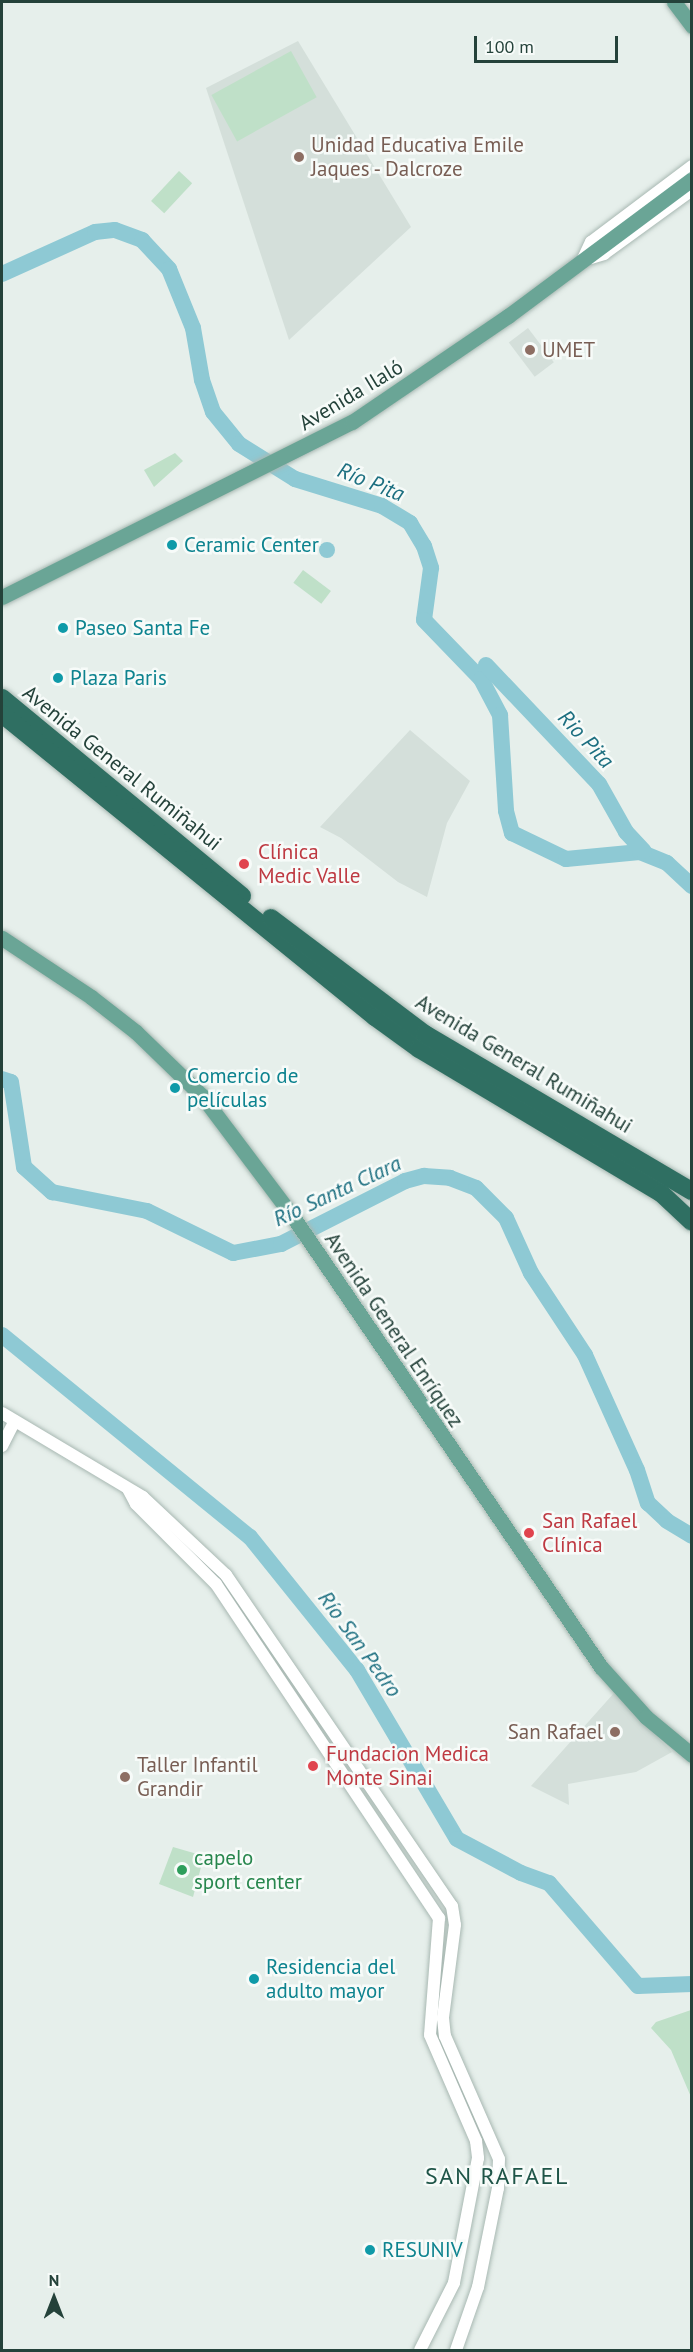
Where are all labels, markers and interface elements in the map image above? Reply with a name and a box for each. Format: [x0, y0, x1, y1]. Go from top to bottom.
scale bar [477, 24, 621, 62]
text: 100 m [485, 35, 534, 58]
place label: Unidad Educativa Emile Jaques - Dalcroze [311, 132, 524, 182]
marker: Unidad Educativa Emile Jaques - Dalcroze [292, 150, 306, 164]
place label: UMET [542, 337, 595, 363]
marker: UMET [523, 343, 537, 357]
street label: Avenida Ilaló [295, 354, 407, 436]
water label: Río Pita [334, 457, 408, 507]
place label: Ceramic Center [184, 532, 319, 558]
marker: Ceramic Center [165, 538, 179, 552]
place label: Paseo Santa Fe [75, 615, 210, 641]
marker: Paseo Santa Fe [56, 621, 70, 635]
place label: Plaza Paris [70, 665, 167, 691]
marker: Plaza Paris [51, 671, 65, 685]
street label: Avenida General Rumiñahui [18, 680, 226, 856]
water label: Rio Pita [553, 705, 619, 773]
place label: Clínica Medic Valle [258, 839, 362, 889]
marker: Clínica Medic Valle [235, 855, 253, 873]
street label: Avenida General Rumiñahui [411, 989, 637, 1139]
place label: Comercio de películas [187, 1063, 298, 1113]
marker: Comercio de películas [168, 1081, 182, 1095]
water label: Río Santa Clara [269, 1150, 405, 1232]
street label: Avenida General Enríquez [319, 1228, 469, 1432]
place label: San Rafael Clínica [542, 1508, 637, 1558]
marker: San Rafael Clínica [520, 1524, 538, 1542]
water label: Río San Pedro [313, 1586, 407, 1702]
place label: San Rafael [508, 1719, 603, 1745]
marker: San Rafael [608, 1725, 622, 1739]
place label: Fundacion Medica Monte Sinai [326, 1741, 489, 1791]
place label: Taller Infantil Grandir [137, 1752, 258, 1802]
marker: Fundacion Medica Monte Sinai [304, 1757, 322, 1775]
marker: Taller Infantil Grandir [118, 1770, 132, 1784]
place label: capelo sport center [194, 1845, 302, 1895]
marker: capelo sport center [175, 1863, 189, 1877]
place label: Residencia del adulto mayor [266, 1954, 395, 2004]
marker: Residencia del adulto mayor [247, 1972, 261, 1986]
district label: SAN RAFAEL [425, 2162, 569, 2190]
place label: RESUNIV [382, 2237, 463, 2263]
marker: RESUNIV [363, 2243, 377, 2257]
north arrow [24, 2268, 84, 2328]
text: N [49, 2270, 59, 2290]

